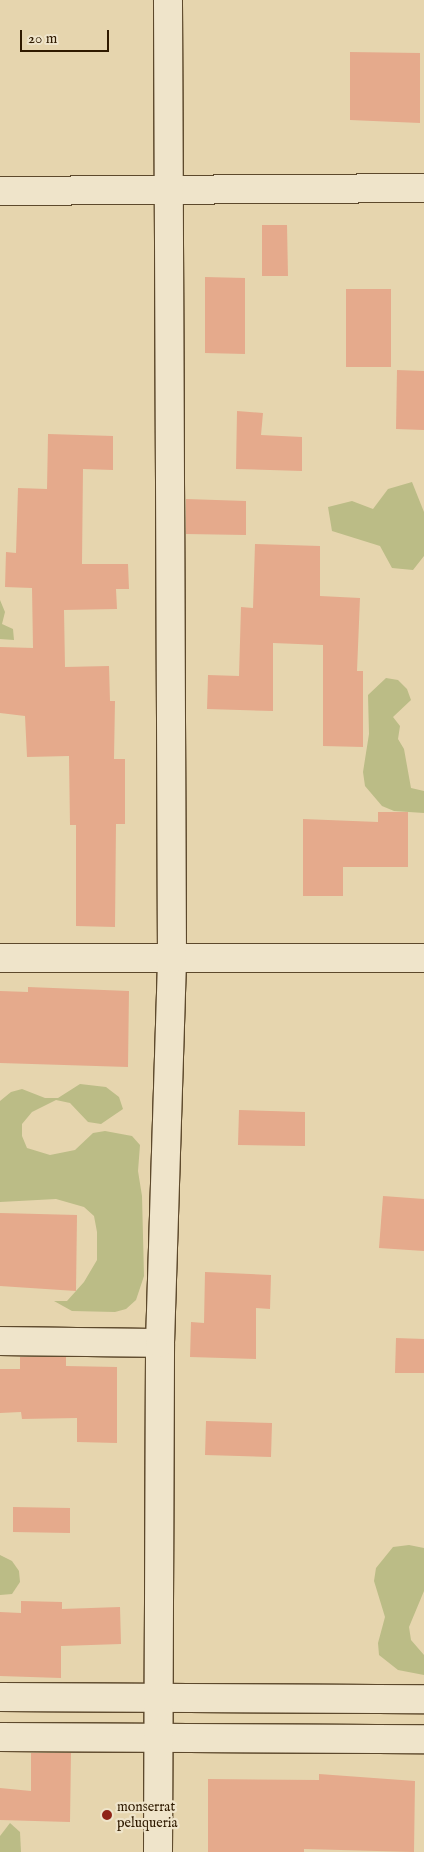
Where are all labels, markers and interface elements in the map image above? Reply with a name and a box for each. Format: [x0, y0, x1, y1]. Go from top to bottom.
scale bar [22, 20, 111, 52]
text: 20 m [28, 29, 57, 48]
place label: monserrat peluqueria [117, 1799, 178, 1831]
marker: monserrat peluqueria [101, 1809, 113, 1821]

